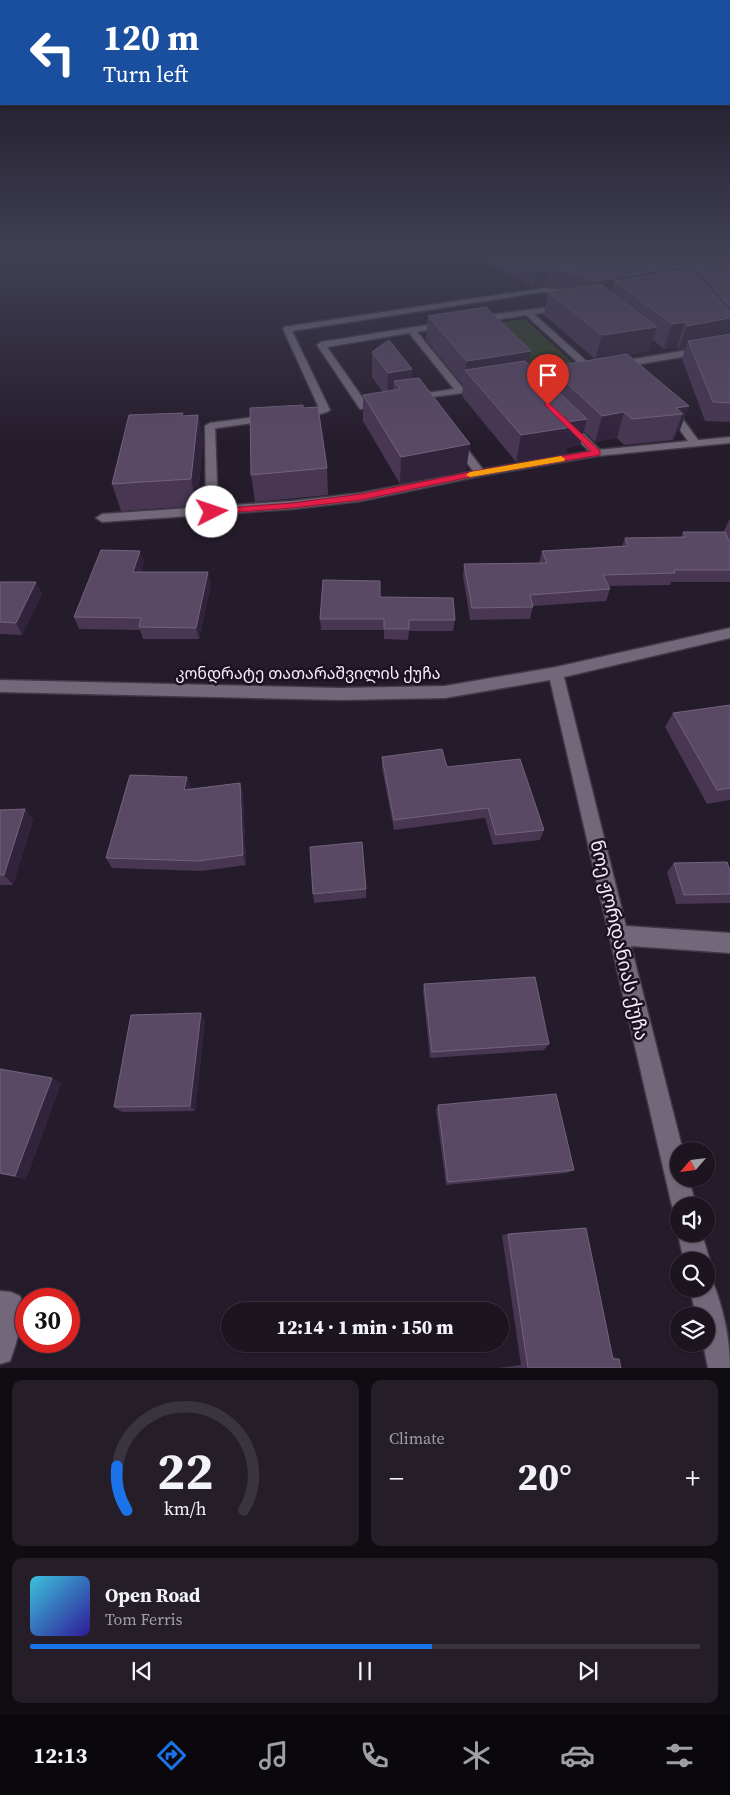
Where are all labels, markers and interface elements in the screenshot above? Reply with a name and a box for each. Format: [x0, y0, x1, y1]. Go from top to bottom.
text: 120 m [103, 14, 199, 62]
icon: left [20, 20, 85, 85]
text: Turn left [103, 59, 188, 89]
pin [527, 354, 569, 405]
icon: arrive [534, 361, 562, 389]
position arrow [185, 485, 237, 537]
street label: კონდრატე თათარაშვილის ქუჩა [175, 662, 441, 684]
street label: ნოე ჟორდანიას ქუჩა [584, 837, 656, 1043]
north arrow [670, 1142, 715, 1188]
map controls [670, 1142, 715, 1352]
button: sound [670, 1197, 715, 1242]
button: search [670, 1252, 715, 1297]
speed limit sign: 30 [15, 1288, 80, 1353]
button: layers [670, 1307, 715, 1352]
text: 12:14 · 1 min · 150 m [276, 1314, 454, 1340]
text: Climate [389, 1427, 445, 1449]
text: 22 [157, 1435, 214, 1506]
text: 20° [517, 1451, 572, 1503]
text: − [389, 1459, 404, 1497]
text: + [685, 1459, 700, 1497]
text: km/h [164, 1496, 207, 1521]
text: Open Road [105, 1582, 200, 1608]
text: Tom Ferris [105, 1608, 183, 1630]
icon: previous [128, 1657, 156, 1685]
icon: pause [351, 1657, 379, 1685]
icon: next [574, 1657, 602, 1685]
icon: directions [154, 1738, 189, 1773]
icon: music [256, 1738, 291, 1773]
icon: phone [357, 1738, 392, 1773]
icon: climate [459, 1738, 494, 1773]
icon: car [560, 1738, 595, 1773]
icon: filters [662, 1738, 697, 1773]
text: 12:13 [33, 1740, 88, 1770]

